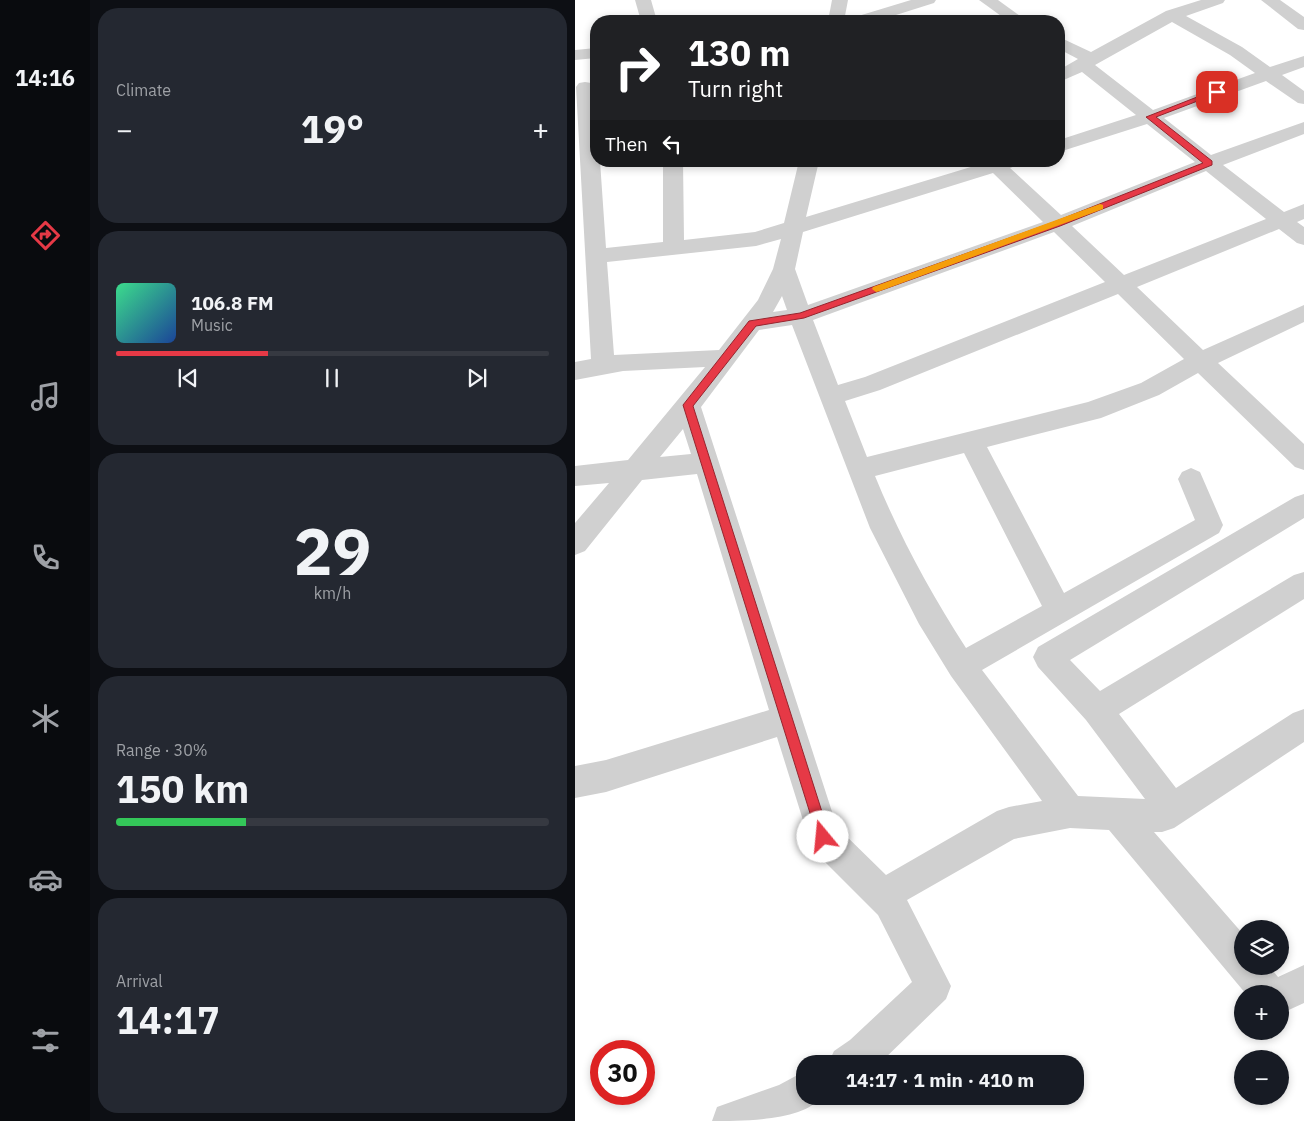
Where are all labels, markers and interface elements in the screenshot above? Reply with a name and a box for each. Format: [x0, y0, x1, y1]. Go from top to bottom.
text: 130 m [688, 30, 791, 76]
icon: right [605, 35, 670, 100]
text: 14:16 [15, 63, 75, 92]
pin [1196, 71, 1238, 113]
text: Turn right [688, 74, 783, 103]
icon: arrive [1203, 78, 1231, 106]
text: Climate [116, 80, 171, 100]
text: 19° [301, 104, 364, 153]
text: − [116, 111, 133, 148]
text: + [532, 111, 549, 148]
icon: left [658, 130, 686, 158]
text: Then [605, 132, 648, 156]
icon: directions [28, 218, 63, 253]
text: 106.8 FM [191, 291, 274, 315]
text: Music [191, 315, 233, 335]
icon: previous [174, 364, 202, 392]
icon: pause [318, 364, 346, 392]
icon: next [463, 364, 491, 392]
icon: music [28, 379, 63, 414]
text: 29 [293, 508, 372, 593]
icon: phone [28, 540, 63, 575]
text: km/h [314, 583, 351, 603]
icon: climate [28, 701, 63, 736]
text: Range · 30% [116, 740, 208, 760]
text: 150 km [116, 764, 249, 813]
position arrow [796, 810, 848, 862]
icon: car [28, 862, 63, 897]
map controls [1234, 920, 1289, 1105]
button: layers [1234, 920, 1289, 975]
text: Arrival [116, 971, 163, 991]
button: + [1234, 985, 1289, 1040]
text: 14:17 [116, 995, 220, 1044]
icon: filters [28, 1023, 63, 1058]
speed limit sign: 30 [590, 1040, 655, 1105]
button: − [1234, 1050, 1289, 1105]
text: 14:17 · 1 min · 410 m [846, 1068, 1034, 1092]

